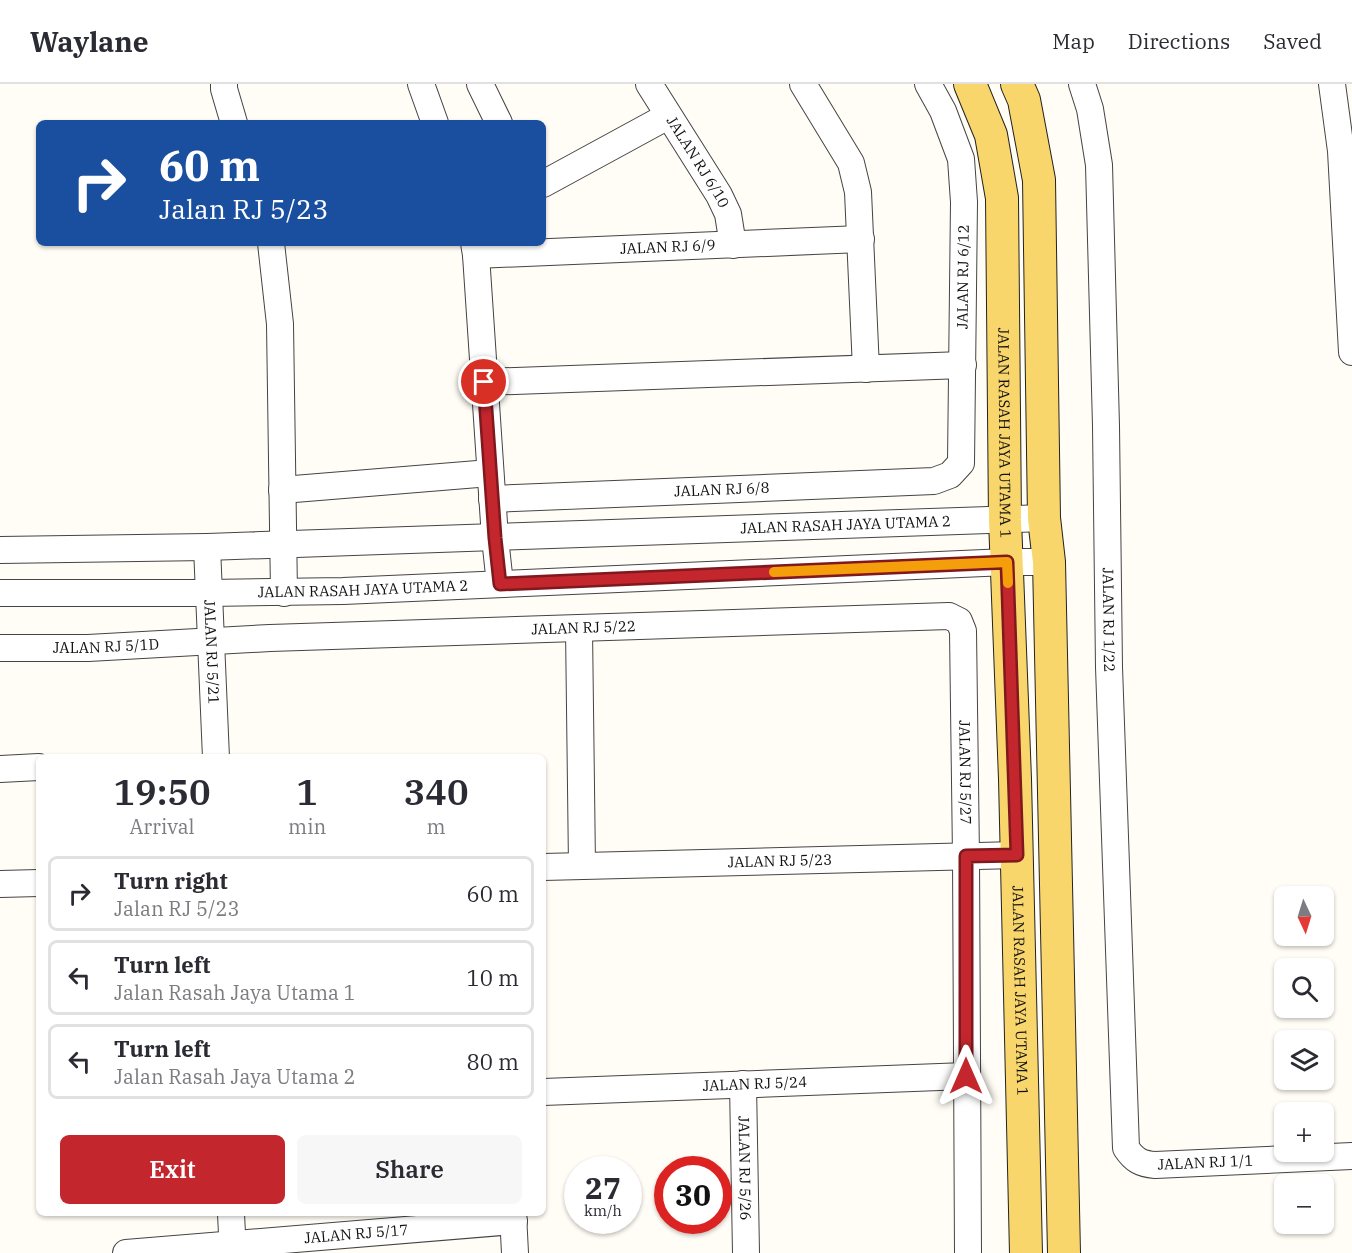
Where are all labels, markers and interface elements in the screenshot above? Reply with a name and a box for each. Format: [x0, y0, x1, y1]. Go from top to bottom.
text: Waylane [30, 23, 149, 60]
text: Map [1052, 27, 1095, 55]
text: Directions [1128, 27, 1230, 55]
text: Saved [1263, 27, 1322, 55]
street label: JALAN RJ 6/10 [663, 112, 734, 211]
text: 60 m [159, 138, 260, 193]
icon: right [60, 144, 138, 222]
text: Jalan RJ 5/23 [159, 191, 328, 226]
street label: JALAN RJ 6/12 [953, 224, 973, 329]
street label: JALAN RJ 6/9 [620, 235, 716, 258]
street label: JALAN RASAH JAYA UTAMA 1 [994, 327, 1016, 539]
pin [458, 356, 509, 407]
icon: arrive [467, 365, 500, 398]
street label: JALAN RJ 6/8 [674, 478, 770, 501]
street label: JALAN RASAH JAYA UTAMA 2 [740, 511, 951, 538]
street label: JALAN RJ 1/22 [1099, 567, 1119, 673]
street label: JALAN RASAH JAYA UTAMA 2 [257, 576, 469, 601]
street label: JALAN RJ 5/21 [200, 599, 224, 705]
street label: JALAN RJ 5/22 [531, 616, 636, 639]
street label: JALAN RJ 5/1D [53, 634, 160, 657]
street label: JALAN RJ 5/27 [955, 720, 976, 825]
text: 19:50 [113, 768, 211, 815]
text: 1 [296, 768, 318, 815]
text: 340 [404, 768, 469, 815]
text: Arrival [129, 813, 195, 840]
text: min [288, 813, 326, 840]
text: m [427, 813, 446, 840]
street label: JALAN RJ 5/23 [727, 850, 832, 871]
text: Turn right [114, 866, 228, 895]
icon: right [63, 877, 96, 910]
text: 60 m [467, 879, 519, 908]
street label: JALAN RASAH JAYA UTAMA 1 [1008, 885, 1032, 1096]
north arrow [1274, 886, 1334, 946]
map controls [1274, 886, 1334, 1234]
text: Jalan RJ 5/23 [114, 895, 239, 922]
text: Turn left [114, 950, 210, 979]
button: search [1274, 958, 1334, 1018]
icon: left [63, 961, 96, 994]
text: 10 m [467, 963, 519, 992]
text: Jalan Rasah Jaya Utama 1 [114, 979, 356, 1006]
button: layers [1274, 1030, 1334, 1090]
text: Turn left [114, 1034, 210, 1063]
position arrow [934, 1044, 998, 1108]
icon: left [63, 1045, 96, 1078]
text: 80 m [467, 1047, 519, 1076]
text: Jalan Rasah Jaya Utama 2 [114, 1063, 356, 1090]
street label: JALAN RJ 5/24 [702, 1072, 808, 1095]
button: + [1274, 1102, 1334, 1162]
street label: JALAN RJ 5/26 [735, 1115, 755, 1220]
button: Exit [60, 1135, 285, 1204]
button: Share [297, 1135, 522, 1204]
street label: JALAN RJ 1/1 [1157, 1151, 1254, 1174]
speed limit sign: 30 [654, 1156, 732, 1234]
text: 27 [585, 1168, 621, 1207]
button: − [1274, 1174, 1334, 1234]
text: km/h [584, 1201, 622, 1220]
street label: JALAN RJ 5/17 [303, 1220, 409, 1247]

